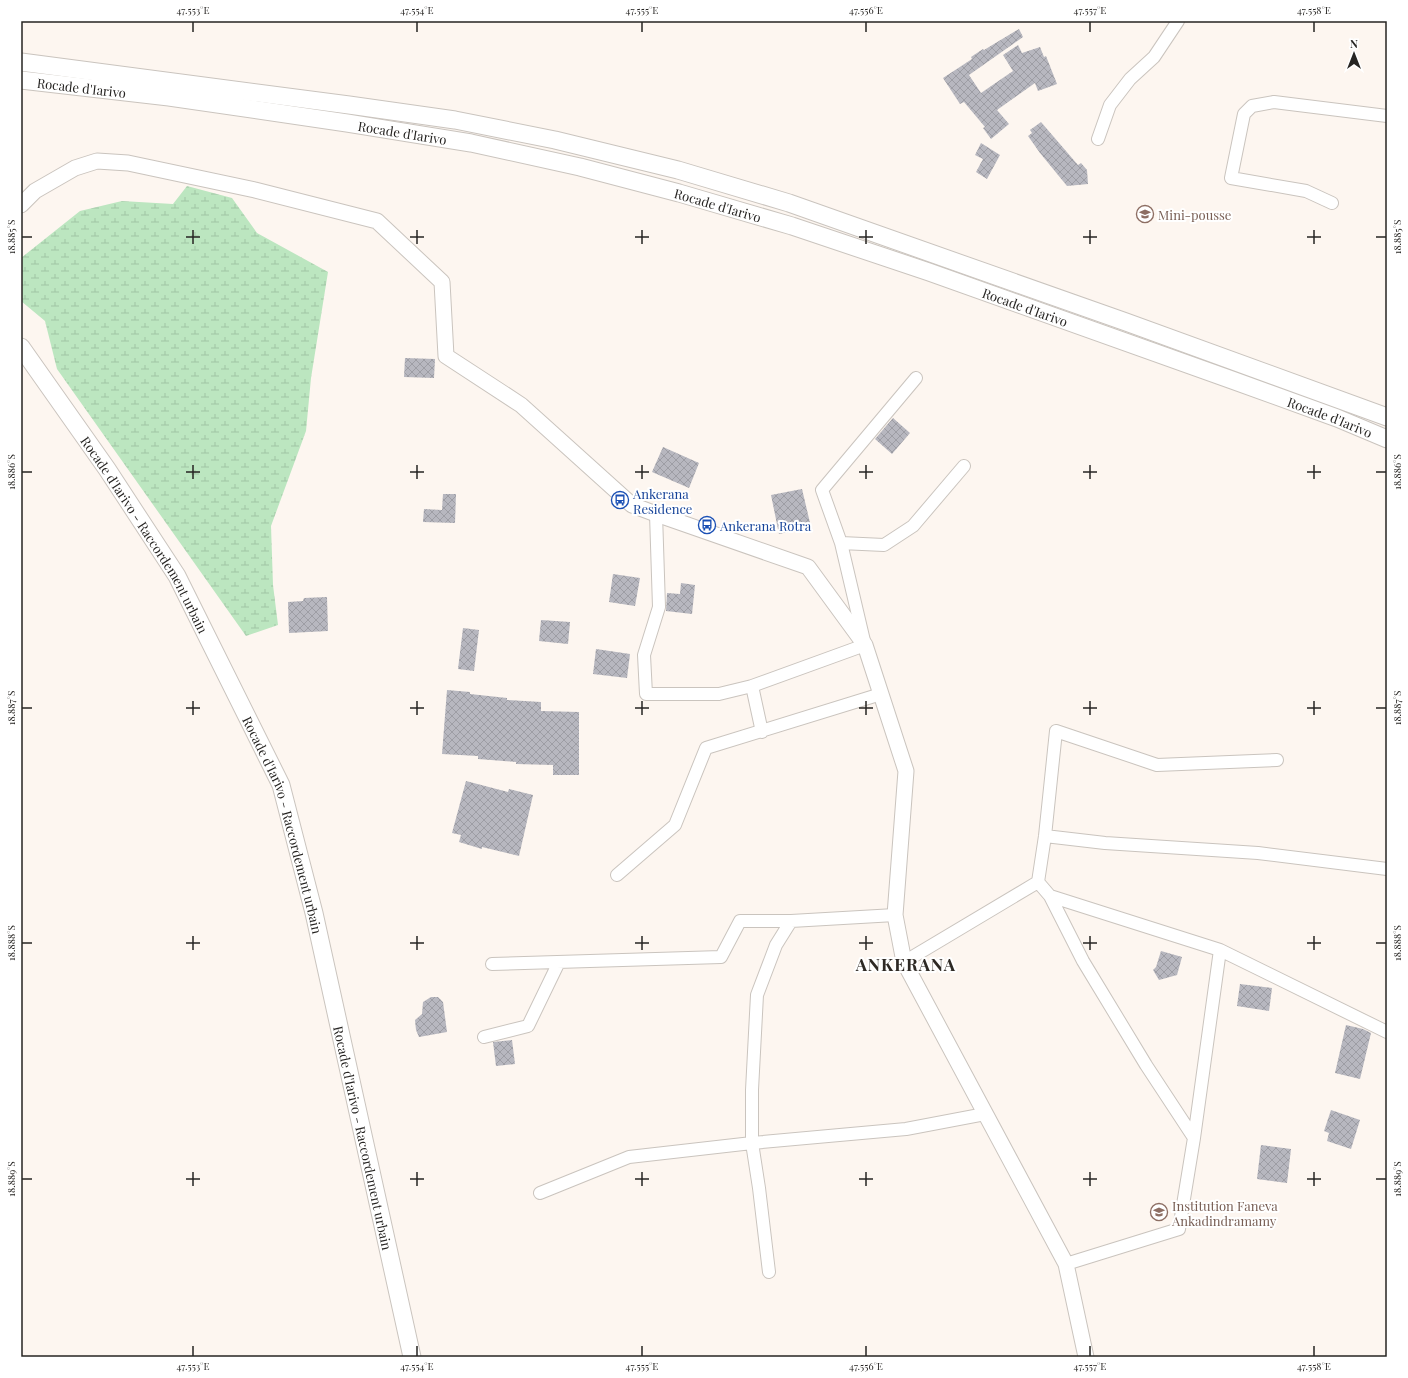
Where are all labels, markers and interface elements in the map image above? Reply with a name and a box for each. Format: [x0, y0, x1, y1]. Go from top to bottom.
text: 47.553°E [177, 3, 209, 17]
text: 47.554°E [400, 3, 434, 17]
text: 47.555°E [626, 3, 658, 17]
text: 47.556°E [849, 3, 883, 17]
text: 47.557°E [1074, 3, 1106, 17]
text: 47.558°E [1297, 3, 1331, 17]
north arrow [1334, 34, 1374, 74]
text: N [1350, 36, 1358, 51]
street label: Rocade d'Iarivo [36, 73, 127, 101]
street label: Rocade d'Iarivo [357, 116, 448, 147]
street label: Rocade d'Iarivo [673, 184, 763, 225]
school or university icon: Mini-pousse [1135, 204, 1155, 224]
place label: Mini-pousse [1158, 206, 1232, 223]
text: 18.885°S [4, 220, 18, 254]
text: 18.885°S [1390, 220, 1404, 254]
street label: Rocade d'Iarivo [980, 283, 1070, 329]
street label: Rocade d'Iarivo [1285, 392, 1375, 440]
street label: Rocade d'Iarivo - Raccordement urbain [78, 432, 213, 636]
text: 18.886°S [4, 454, 18, 490]
text: 18.886°S [1390, 454, 1404, 490]
place label: Ankerana Residence [632, 485, 693, 517]
bus stop icon: Ankerana Residence [610, 490, 630, 510]
bus stop icon: Ankerana Rotra [697, 515, 717, 535]
place label: Ankerana Rotra [719, 517, 812, 534]
text: 18.887°S [4, 691, 18, 725]
text: 18.887°S [1390, 691, 1404, 725]
street label: Rocade d'Iarivo - Raccordement urbain [239, 713, 327, 935]
text: 18.888°S [4, 925, 18, 961]
text: 18.888°S [1390, 925, 1404, 961]
district label: ANKERANA [855, 953, 956, 975]
street label: Rocade d'Iarivo - Raccordement urbain [331, 1024, 397, 1252]
text: 18.889°S [4, 1161, 18, 1197]
text: 18.889°S [1390, 1161, 1404, 1197]
place label: Institution Faneva Ankadindramamy [1171, 1197, 1278, 1229]
school or university icon: Institution Faneva Ankadindramamy [1149, 1202, 1169, 1222]
text: 47.553°E [177, 1359, 209, 1373]
text: 47.554°E [400, 1359, 434, 1373]
text: 47.555°E [626, 1359, 658, 1373]
text: 47.556°E [849, 1359, 883, 1373]
text: 47.557°E [1074, 1359, 1106, 1373]
text: 47.558°E [1297, 1359, 1331, 1373]

